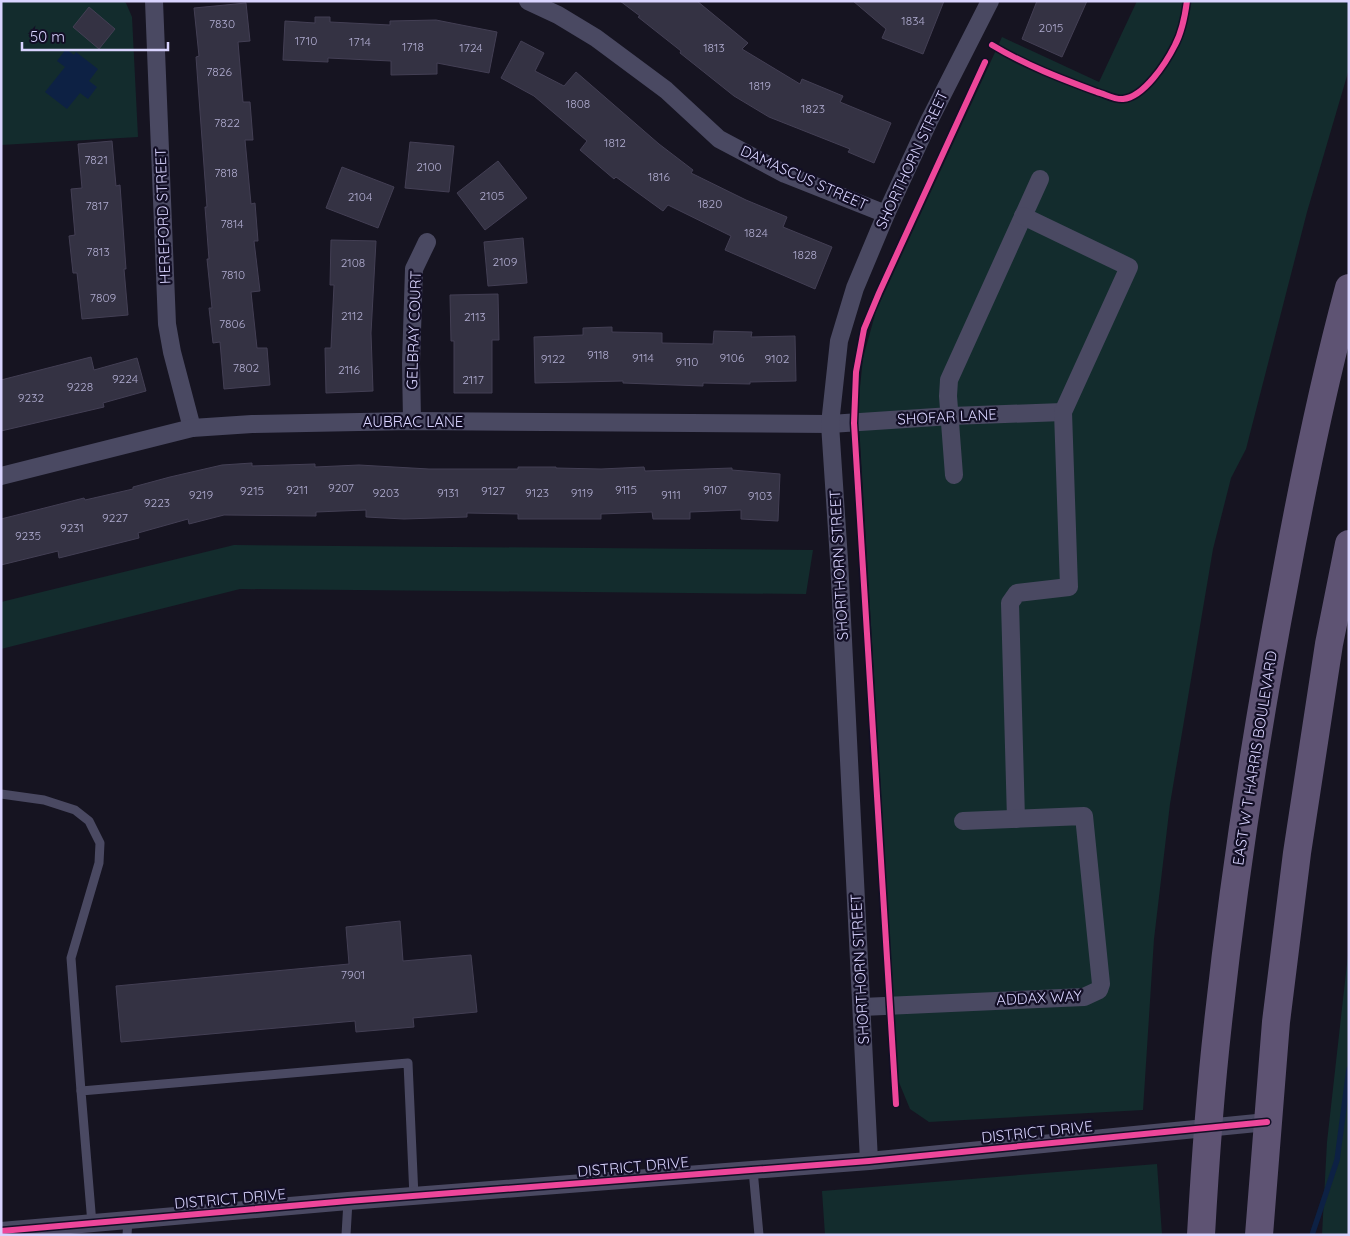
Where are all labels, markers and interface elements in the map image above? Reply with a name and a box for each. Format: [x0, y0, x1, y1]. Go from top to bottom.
house number: 1834 [901, 13, 925, 28]
house number: 7830 [209, 16, 235, 31]
scale bar [22, 20, 169, 52]
house number: 2015 [1039, 20, 1063, 35]
text: 50 m [30, 27, 65, 46]
house number: 1710 [295, 33, 317, 48]
house number: 1714 [349, 34, 371, 49]
house number: 1718 [402, 39, 424, 54]
house number: 1724 [459, 40, 483, 55]
house number: 1813 [703, 40, 725, 55]
house number: 7826 [206, 64, 232, 79]
house number: 1819 [749, 78, 771, 93]
street label: SHORTHORN STREET [871, 88, 952, 232]
house number: 1808 [566, 96, 590, 111]
house number: 1823 [801, 101, 825, 116]
house number: 7822 [214, 115, 240, 130]
house number: 1812 [604, 135, 626, 150]
street label: DAMASCUS STREET [738, 141, 871, 214]
street label: HEREFORD STREET [151, 148, 174, 284]
house number: 7821 [84, 152, 108, 167]
house number: 2100 [416, 159, 442, 174]
house number: 7818 [214, 165, 238, 180]
house number: 1816 [648, 169, 670, 184]
house number: 2105 [480, 188, 504, 203]
house number: 2104 [348, 189, 372, 204]
house number: 1820 [698, 196, 722, 211]
house number: 7817 [85, 198, 109, 213]
house number: 7814 [220, 216, 244, 231]
house number: 1824 [744, 225, 768, 240]
house number: 7813 [86, 244, 110, 259]
house number: 1828 [793, 247, 817, 262]
house number: 2109 [493, 254, 518, 269]
house number: 2108 [341, 255, 365, 270]
house number: 7810 [221, 267, 245, 282]
street label: GELBRAY COURT [402, 270, 425, 390]
house number: 7809 [90, 290, 117, 305]
house number: 2112 [341, 308, 363, 323]
house number: 2113 [464, 309, 486, 324]
house number: 7806 [219, 316, 246, 331]
house number: 9118 [587, 347, 609, 362]
house number: 9114 [632, 350, 654, 365]
house number: 9106 [720, 350, 745, 365]
house number: 9122 [541, 351, 566, 366]
house number: 9102 [764, 351, 790, 366]
house number: 9110 [676, 354, 698, 369]
house number: 7802 [233, 360, 260, 375]
house number: 2116 [338, 362, 361, 377]
house number: 9224 [112, 371, 138, 386]
house number: 2117 [462, 372, 484, 387]
house number: 9228 [67, 379, 93, 394]
house number: 9232 [18, 390, 44, 405]
street label: SHOFAR LANE [897, 404, 997, 429]
street label: AUBRAC LANE [363, 412, 463, 431]
house number: 9207 [328, 480, 354, 495]
house number: 9211 [286, 482, 308, 497]
house number: 9115 [615, 482, 637, 497]
house number: 9107 [703, 482, 727, 497]
house number: 9215 [240, 483, 264, 498]
house number: 9127 [481, 483, 505, 498]
house number: 9203 [373, 485, 399, 500]
house number: 9131 [437, 485, 459, 500]
house number: 9123 [525, 485, 549, 500]
house number: 9119 [571, 485, 593, 500]
house number: 9219 [189, 487, 214, 502]
house number: 9111 [661, 487, 681, 502]
house number: 9103 [748, 488, 772, 503]
street label: SHORTHORN STREET [825, 489, 852, 641]
house number: 9223 [144, 495, 170, 510]
house number: 9227 [102, 510, 128, 525]
house number: 9231 [60, 520, 84, 535]
house number: 9235 [15, 528, 41, 543]
street label: EAST W T HARRIS BOULEVARD [1228, 649, 1281, 867]
street label: SHORTHORN STREET [846, 893, 873, 1045]
house number: 7901 [341, 967, 365, 982]
street label: ADDAX WAY [996, 986, 1083, 1009]
street label: DISTRICT DRIVE [980, 1116, 1094, 1147]
street label: DISTRICT DRIVE [576, 1152, 690, 1181]
street label: DISTRICT DRIVE [173, 1184, 287, 1213]

